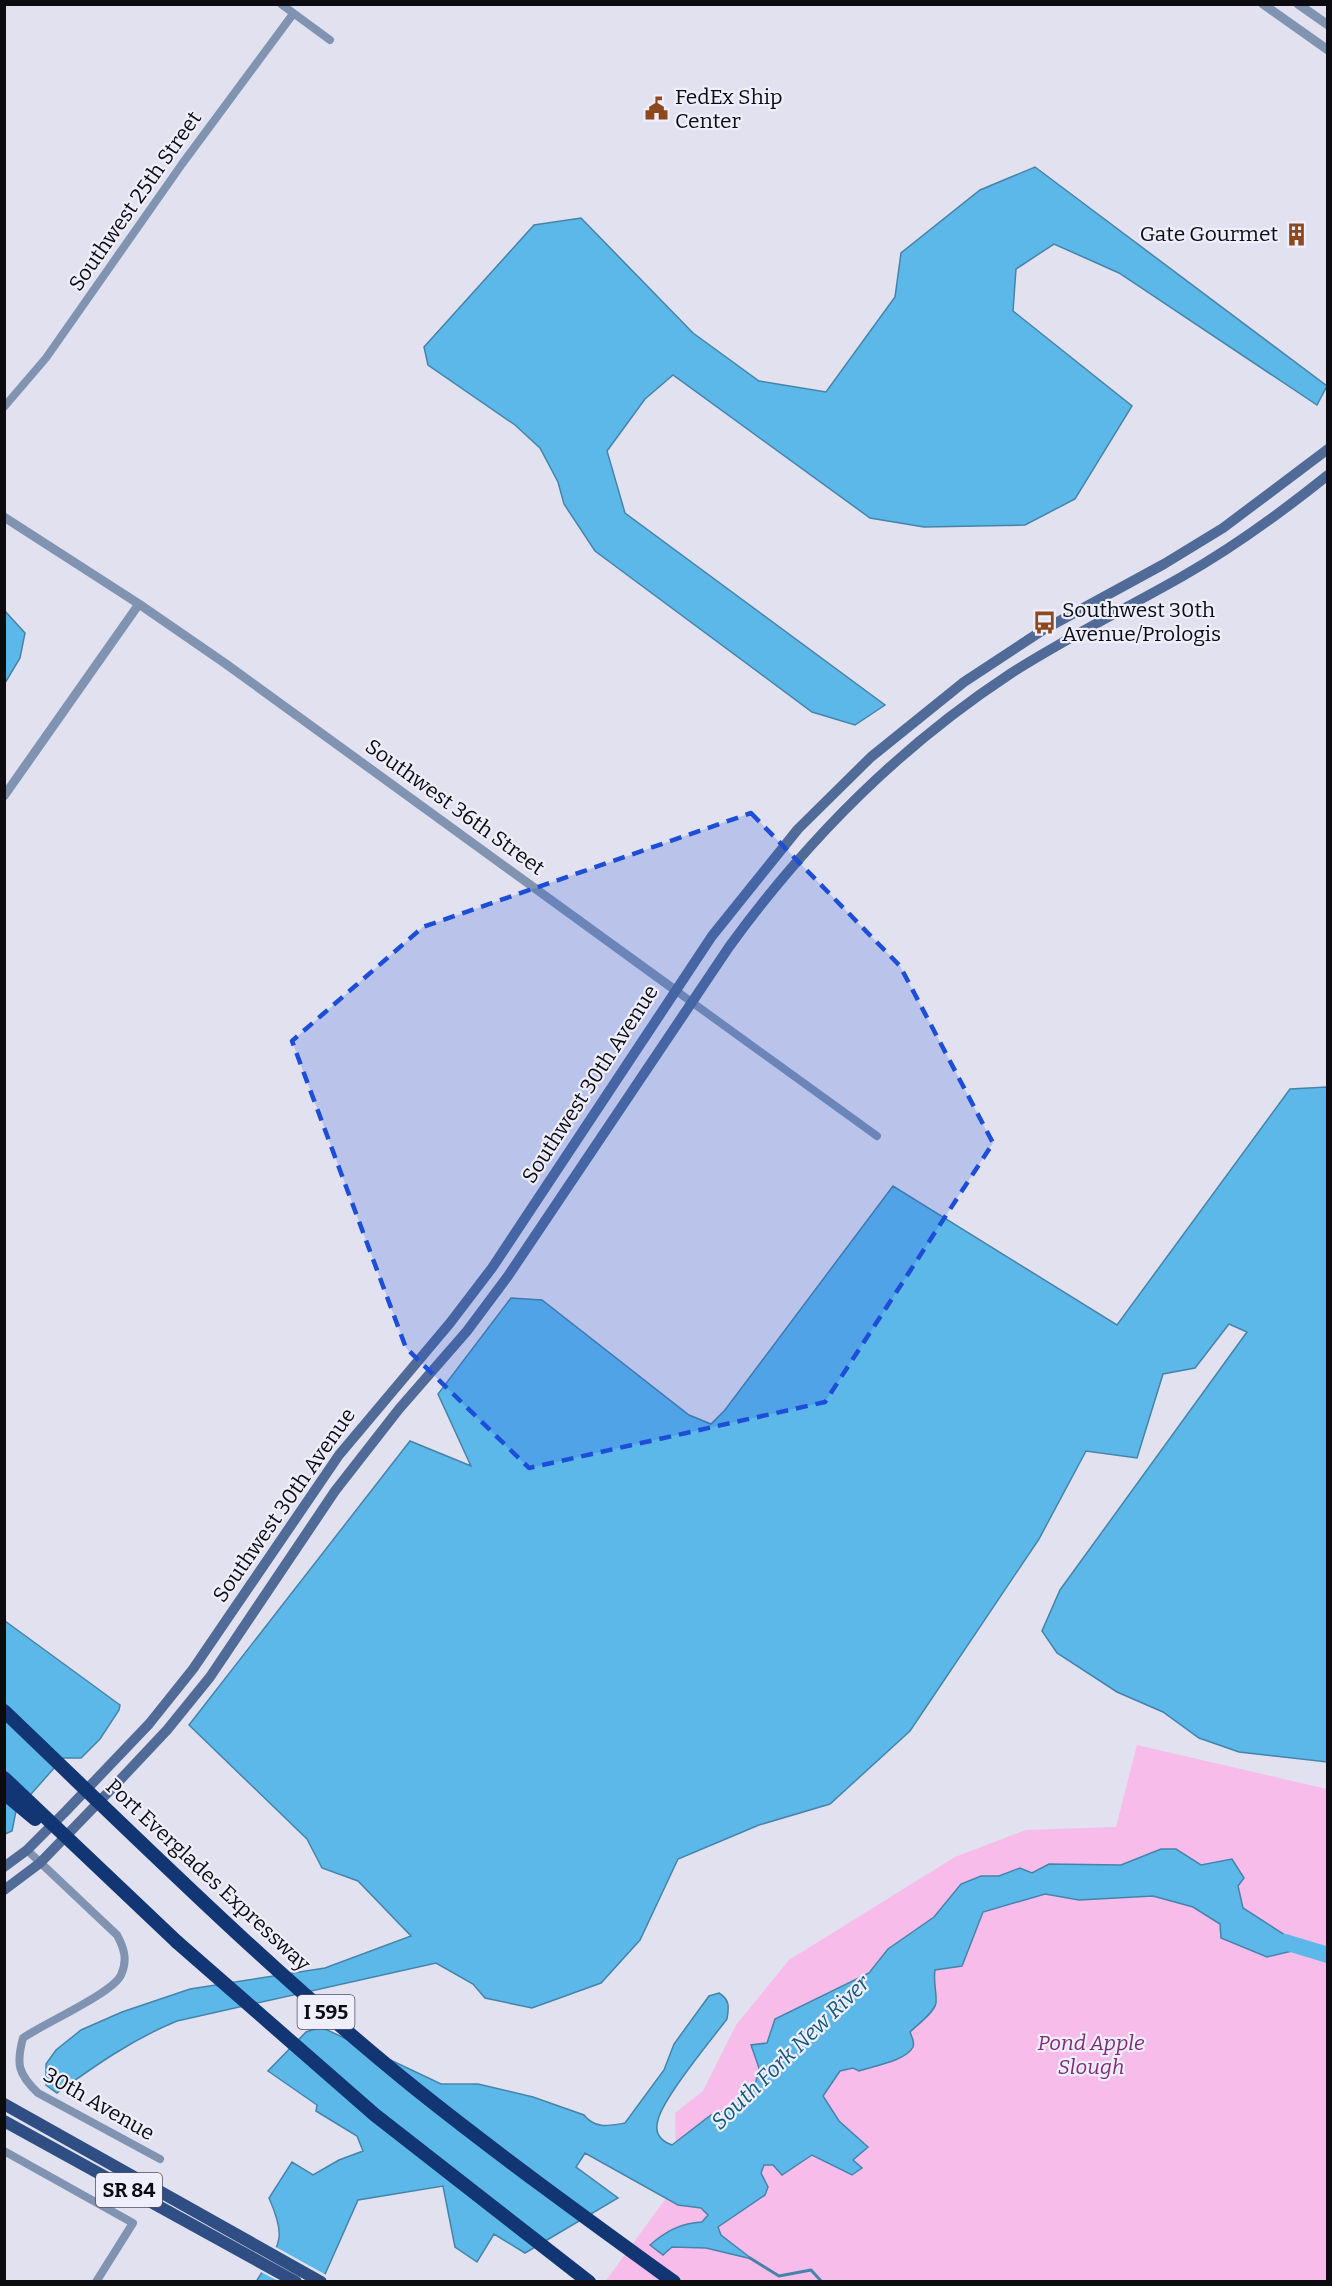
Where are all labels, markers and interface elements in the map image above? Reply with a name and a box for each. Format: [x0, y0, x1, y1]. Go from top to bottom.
place label: FedEx Ship Center [675, 84, 783, 134]
public building icon: FedEx Ship Center [644, 96, 670, 122]
street label: Southwest 25th Street [63, 106, 207, 296]
place label: Gate Gourmet [1140, 221, 1278, 247]
building icon: Gate Gourmet [1283, 221, 1309, 247]
place label: Southwest 30th Avenue/Prologis [1062, 597, 1221, 647]
bus stop icon: Southwest 30th Avenue/Prologis [1031, 609, 1057, 635]
street label: Southwest 36th Street [360, 733, 550, 881]
street label: Southwest 30th Avenue [516, 980, 664, 1188]
street label: Southwest 30th Avenue [207, 1403, 361, 1607]
street label: Port Everglades Expressway [100, 1773, 316, 1977]
water label: South Fork New River [705, 1969, 876, 2135]
road number: I 595 [298, 1995, 354, 2029]
park label: Pond Apple Slough [1037, 2030, 1145, 2080]
street label: 30th Avenue [39, 2062, 159, 2146]
road number: SR 84 [96, 2173, 162, 2207]

